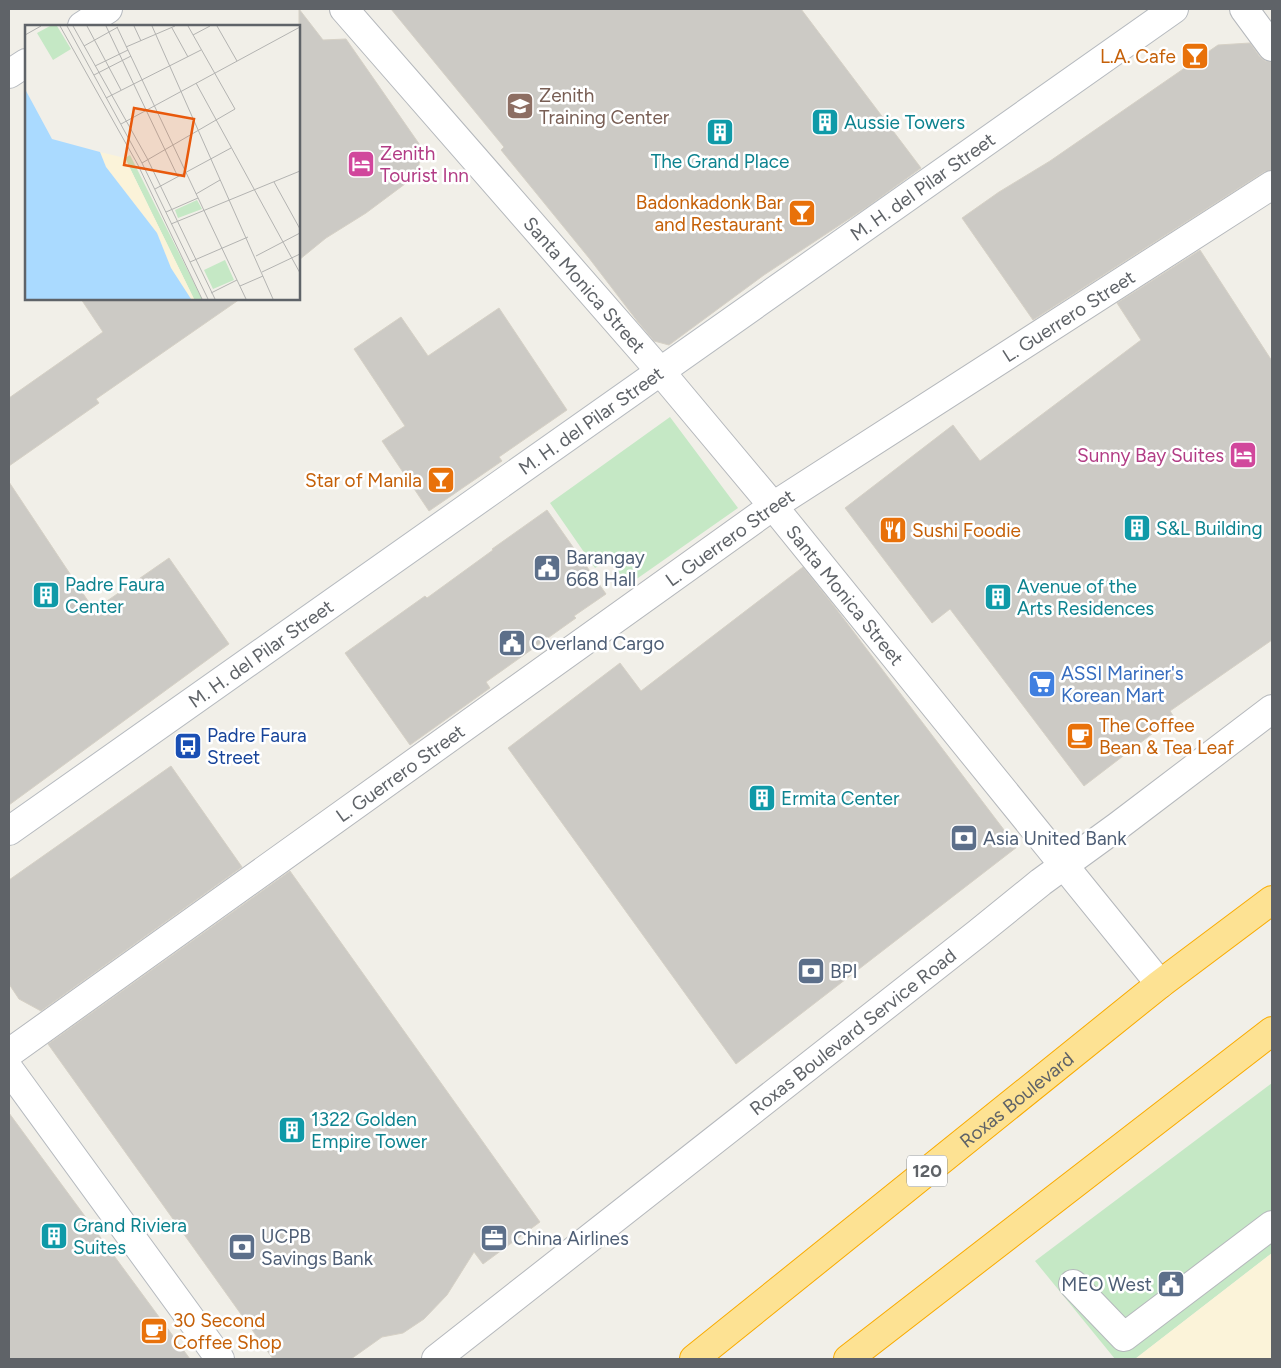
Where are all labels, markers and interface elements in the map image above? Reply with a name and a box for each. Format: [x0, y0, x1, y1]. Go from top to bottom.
inset map [25, 25, 300, 300]
bar icon: L.A. Cafe [1180, 41, 1210, 71]
place label: L.A. Cafe [1100, 45, 1176, 68]
place label: Zenith Training Center [539, 84, 670, 129]
school or university icon: Zenith Training Center [505, 91, 535, 121]
building icon: Aussie Towers [810, 107, 840, 137]
place label: Aussie Towers [844, 111, 965, 134]
building icon: The Grand Place [705, 117, 735, 147]
street label: M. H. del Pilar Street [846, 128, 1000, 246]
place label: Zenith Tourist Inn [380, 142, 469, 187]
hotel icon: Zenith Tourist Inn [346, 149, 376, 179]
place label: The Grand Place [651, 150, 789, 173]
place label: Badonkadonk Bar and Restaurant [636, 191, 784, 236]
bar icon: Badonkadonk Bar and Restaurant [787, 198, 817, 228]
street label: Santa Monica Street [519, 212, 650, 358]
street label: L. Guerrero Street [998, 265, 1139, 367]
street label: M. H. del Pilar Street [514, 362, 668, 480]
hotel icon: Sunny Bay Suites [1228, 440, 1258, 470]
place label: Sunny Bay Suites [1077, 444, 1224, 467]
bar icon: Star of Manila [426, 465, 456, 495]
place label: Star of Manila [305, 469, 422, 492]
street label: L. Guerrero Street [661, 484, 799, 591]
building icon: S&L Building [1122, 513, 1152, 543]
restaurant icon: Sushi Foodie [878, 515, 908, 545]
place label: S&L Building [1156, 517, 1263, 540]
place label: Sushi Foodie [912, 519, 1021, 542]
street label: Santa Monica Street [781, 521, 908, 670]
place label: Barangay 668 Hall [566, 546, 645, 591]
public building icon: Barangay 668 Hall [532, 553, 562, 583]
place label: Padre Faura Center [65, 573, 165, 618]
place label: Avenue of the Arts Residences [1017, 575, 1154, 620]
building icon: Padre Faura Center [31, 580, 61, 610]
building icon: Avenue of the Arts Residences [983, 582, 1013, 612]
street label: M. H. del Pilar Street [184, 595, 338, 713]
public building icon: Overland Cargo [497, 628, 527, 658]
place label: Overland Cargo [531, 632, 664, 655]
place label: ASSI Mariner's Korean Mart [1061, 662, 1184, 707]
supermarket icon: ASSI Mariner's Korean Mart [1027, 669, 1057, 699]
place label: The Coffee Bean & Tea Leaf [1099, 714, 1234, 759]
street label: L. Guerrero Street [332, 720, 469, 827]
cafe icon: The Coffee Bean & Tea Leaf [1065, 721, 1095, 751]
place label: Padre Faura Street [207, 724, 307, 769]
bus stop icon: Padre Faura Street [173, 731, 203, 761]
building icon: Ermita Center [747, 783, 777, 813]
place label: Ermita Center [781, 787, 900, 810]
bank icon: Asia United Bank [949, 823, 979, 853]
place label: Asia United Bank [983, 827, 1127, 850]
street label: Roxas Boulevard Service Road [745, 944, 961, 1120]
bank icon: BPI [796, 956, 826, 986]
place label: BPI [830, 960, 858, 983]
street label: Roxas Boulevard [955, 1047, 1078, 1153]
place label: 1322 Golden Empire Tower [311, 1108, 428, 1153]
building icon: 1322 Golden Empire Tower [277, 1115, 307, 1145]
road number: 120 [907, 1156, 947, 1186]
place label: Grand Riviera Suites [73, 1214, 187, 1259]
building icon: Grand Riviera Suites [39, 1221, 69, 1251]
office icon: China Airlines [479, 1223, 509, 1253]
place label: UCPB Savings Bank [261, 1225, 374, 1270]
place label: China Airlines [513, 1227, 629, 1250]
bank icon: UCPB Savings Bank [227, 1232, 257, 1262]
public building icon: MEO West [1156, 1269, 1186, 1299]
place label: MEO West [1061, 1273, 1152, 1296]
place label: 30 Second Coffee Shop [173, 1309, 282, 1354]
cafe icon: 30 Second Coffee Shop [139, 1316, 169, 1346]

